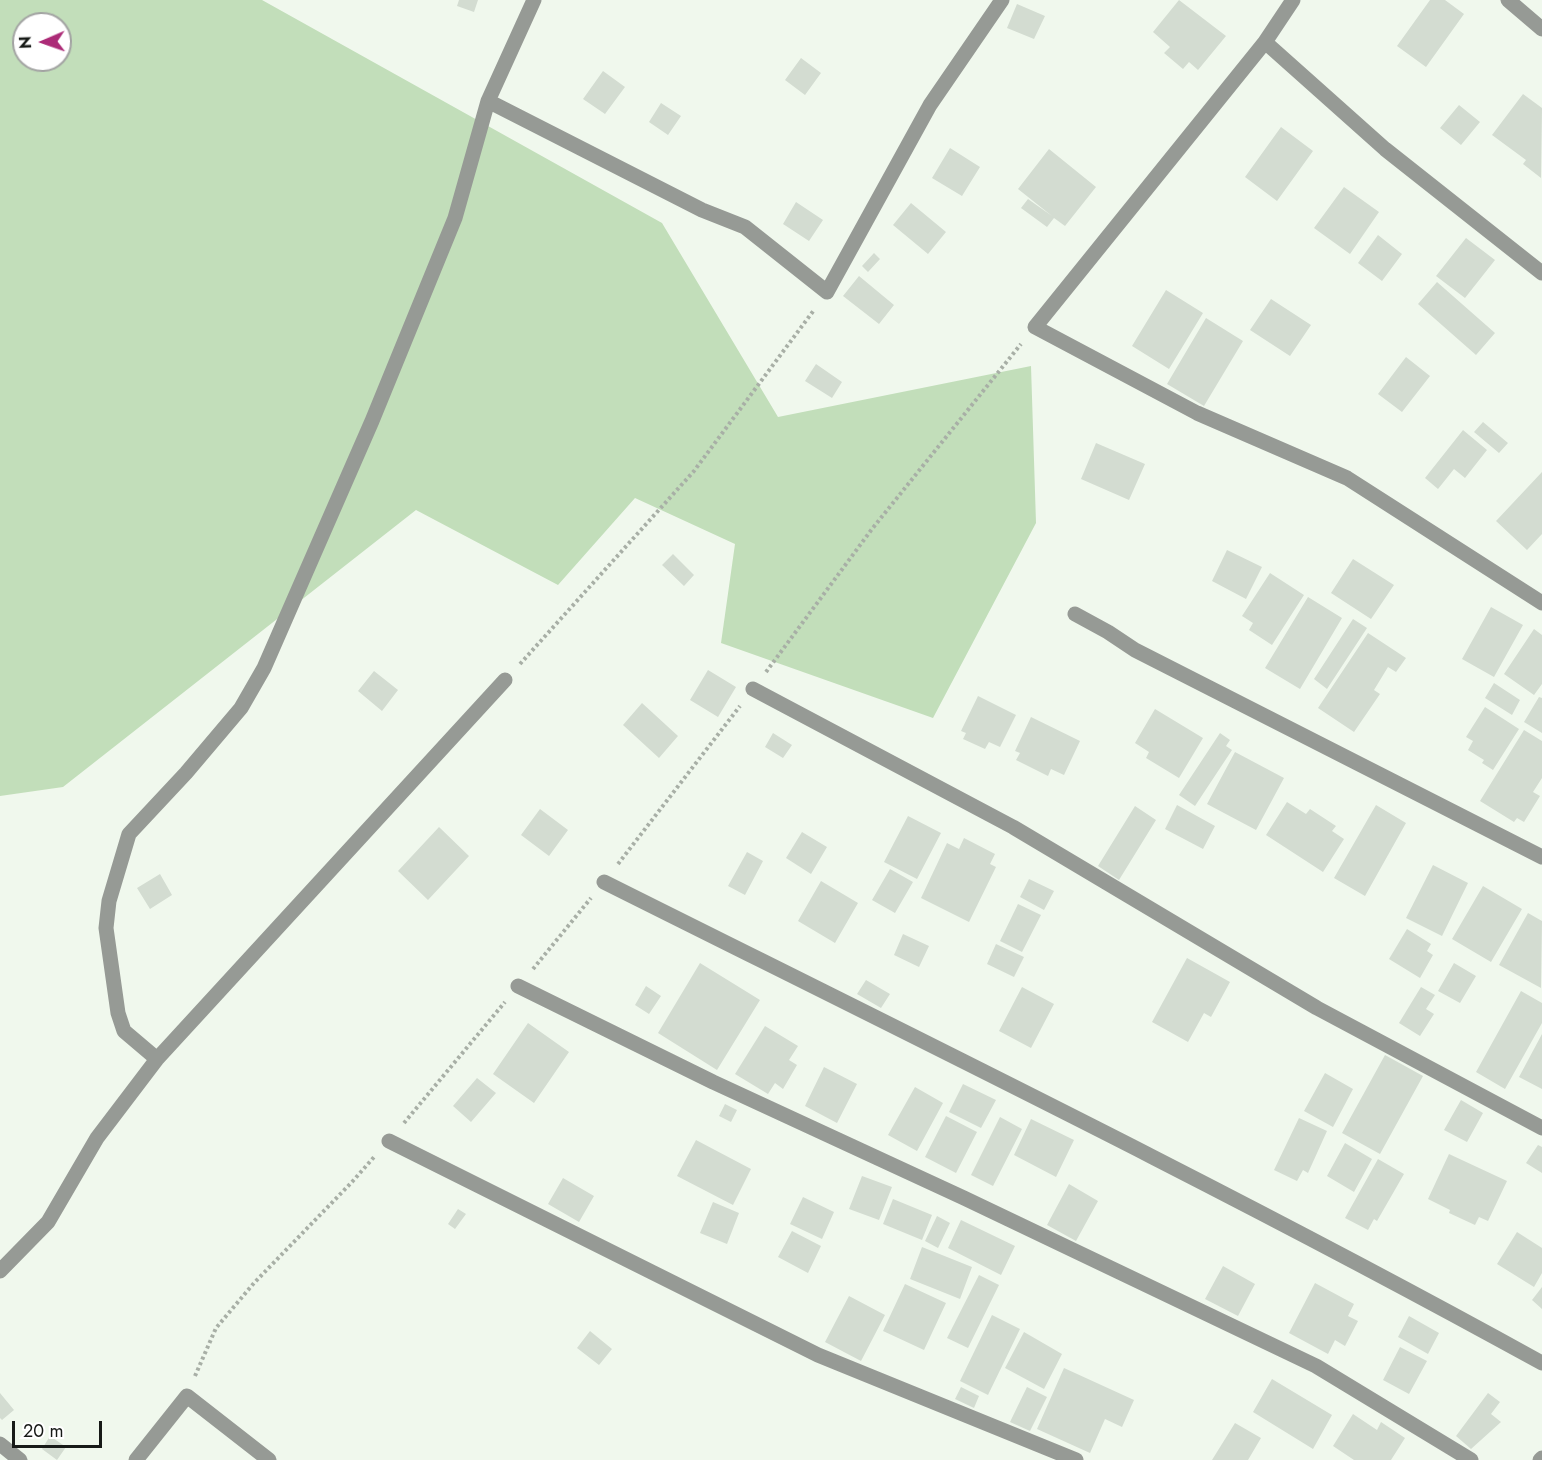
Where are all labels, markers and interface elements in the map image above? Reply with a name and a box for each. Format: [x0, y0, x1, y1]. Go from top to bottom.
north arrow [12, 12, 72, 72]
text: N [14, 36, 37, 49]
scale bar [15, 1409, 105, 1447]
text: 20 m [23, 1418, 63, 1444]

